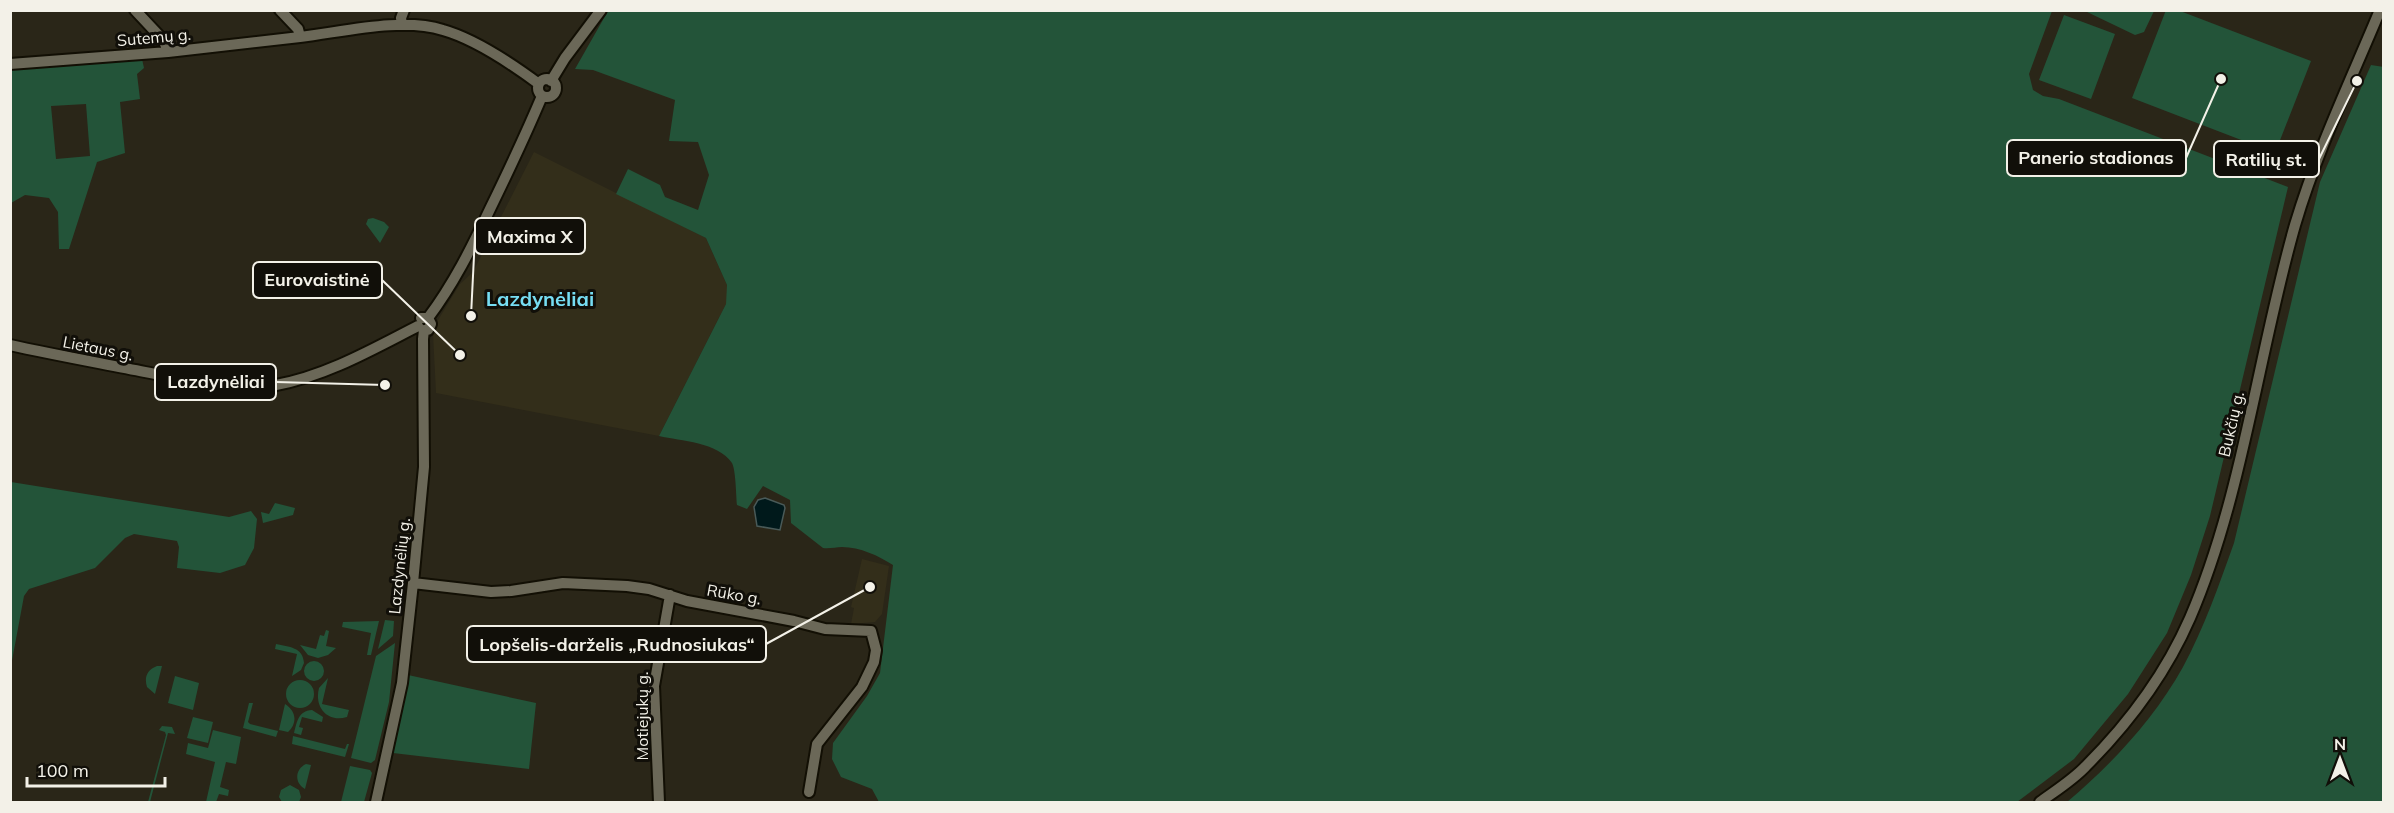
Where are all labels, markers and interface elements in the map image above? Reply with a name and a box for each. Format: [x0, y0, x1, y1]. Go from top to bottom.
street label: Sutemų g. [116, 24, 192, 50]
callout: Panerio stadionas [2007, 140, 2186, 176]
callout: Ratilių st. [2214, 141, 2319, 177]
text: Panerio stadionas [2018, 146, 2174, 169]
text: Ratilių st. [2226, 148, 2306, 171]
callout: Maxima X [475, 218, 585, 254]
text: Maxima X [487, 225, 574, 248]
callout: Eurovaistinė [253, 262, 382, 298]
text: Eurovaistinė [264, 268, 370, 291]
district label: Lazdynėliai [486, 286, 594, 311]
street label: Lietaus g. [61, 331, 135, 365]
callout: Lazdynėliai [155, 364, 276, 400]
text: Lazdynėliai [167, 370, 265, 393]
street label: Bukčių g. [2214, 389, 2248, 459]
street label: Lazdynėlių g. [384, 517, 414, 615]
street label: Rūko g. [705, 579, 763, 609]
callout: Lopšelis-darželis „Rudnosiukas“ [467, 626, 766, 662]
text: Lopšelis-darželis „Rudnosiukas“ [479, 633, 755, 656]
street label: Motiejukų g. [632, 672, 652, 760]
north arrow [2310, 729, 2370, 789]
text: N [2334, 734, 2346, 754]
scale bar [27, 750, 165, 788]
text: 100 m [36, 759, 89, 782]

